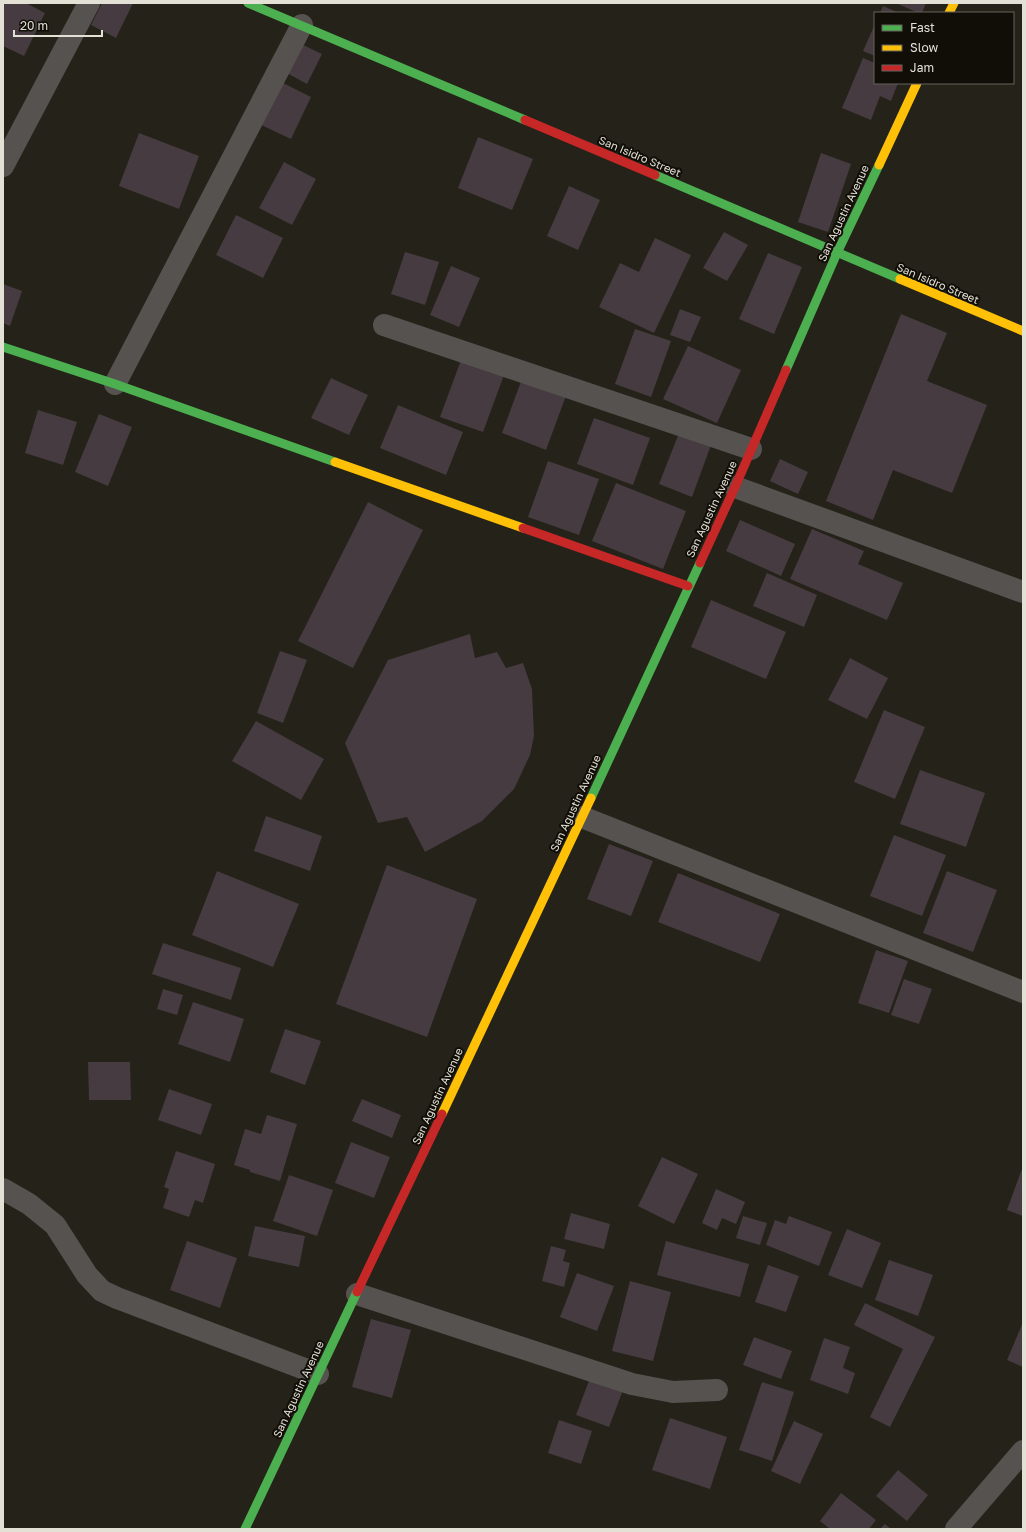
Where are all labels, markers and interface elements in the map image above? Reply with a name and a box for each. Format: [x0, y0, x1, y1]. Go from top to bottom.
scale bar [14, 12, 102, 38]
legend [874, 12, 1014, 84]
text: 20 m [20, 18, 48, 33]
text: Fast [910, 20, 935, 35]
text: Slow [910, 40, 938, 55]
text: Jam [910, 60, 934, 75]
street label: San Isidro Street [597, 133, 683, 179]
street label: San Agustin Avenue [815, 163, 871, 263]
street label: San Isidro Street [895, 260, 981, 306]
street label: San Agustin Avenue [683, 459, 739, 559]
street label: San Agustin Avenue [547, 753, 603, 853]
street label: San Agustin Avenue [409, 1046, 465, 1146]
street label: San Agustin Avenue [270, 1339, 326, 1439]

